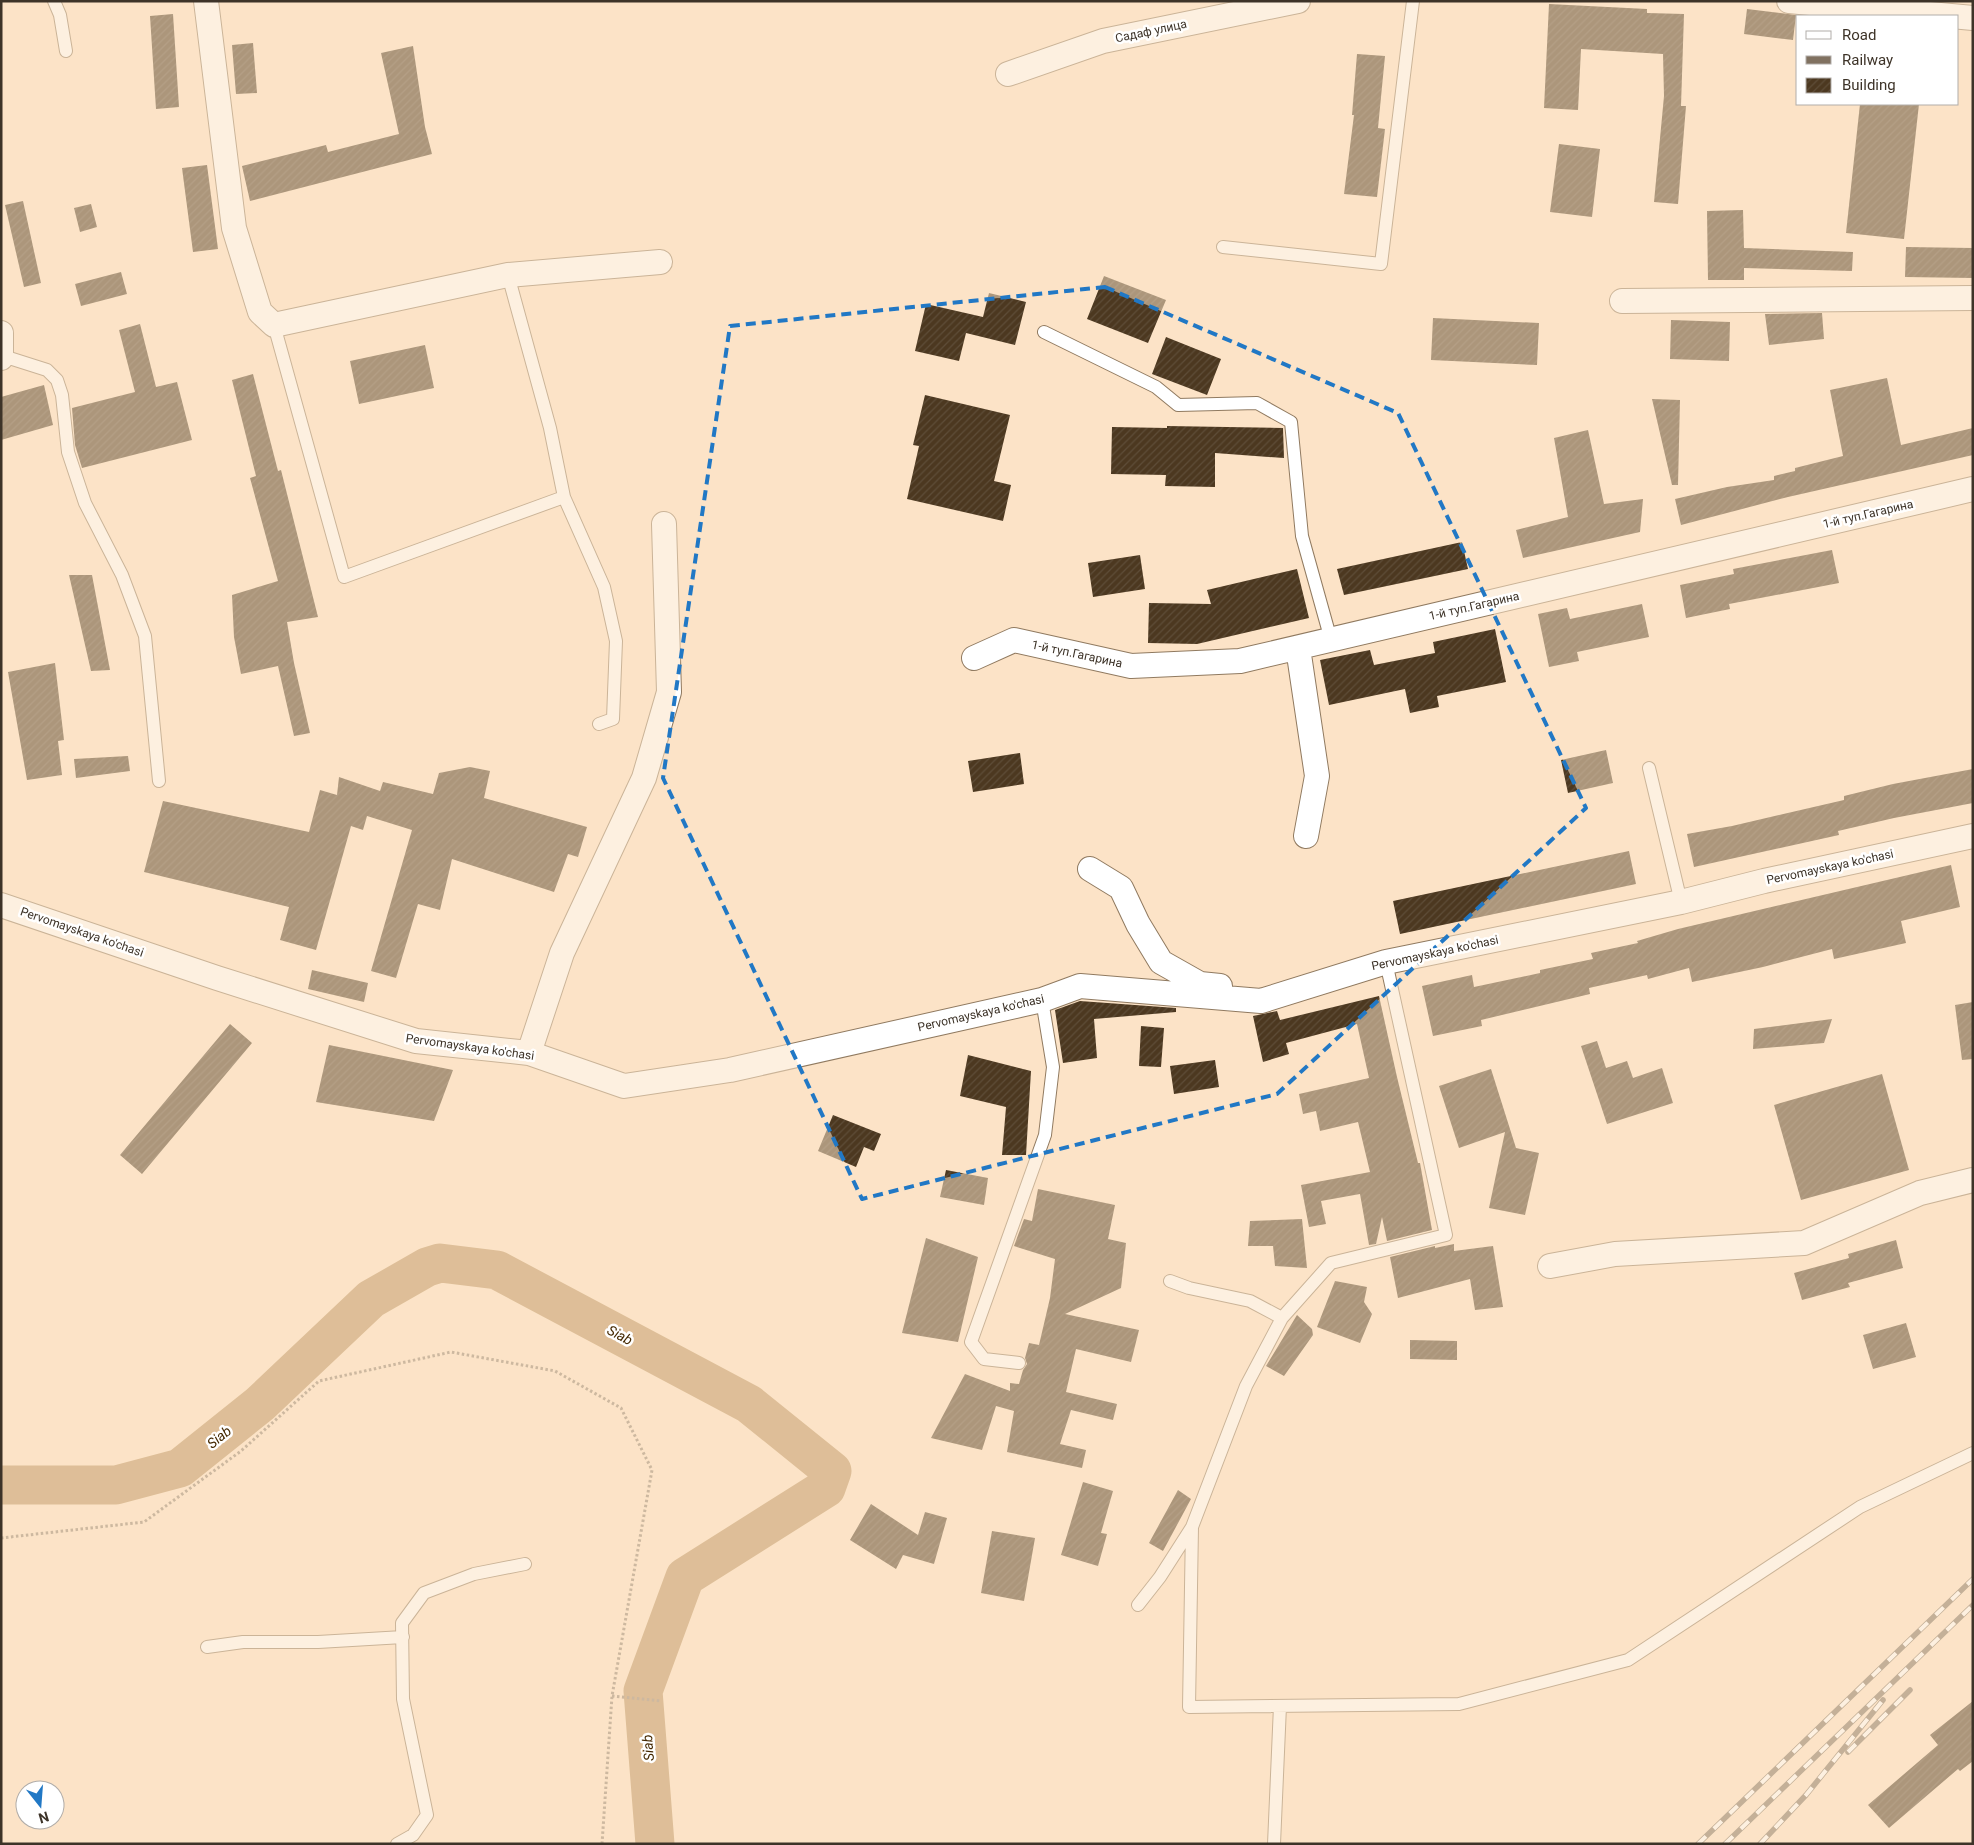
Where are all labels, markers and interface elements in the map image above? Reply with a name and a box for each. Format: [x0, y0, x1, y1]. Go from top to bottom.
legend [1796, 15, 1959, 105]
street label: Садаф улица [1114, 17, 1188, 45]
text: Road [1842, 26, 1876, 44]
text: Railway [1842, 51, 1893, 69]
text: Building [1842, 76, 1896, 94]
street label: 1-й туп.Гагарина [1822, 497, 1914, 531]
street label: 1-й туп.Гагарина [1428, 589, 1520, 623]
street label: 1-й туп.Гагарина [1030, 638, 1124, 670]
street label: Pervomayskaya ko'chasi [1765, 847, 1895, 887]
street label: Pervomayskaya ko'chasi [19, 904, 146, 960]
street label: Pervomayskaya ko'chasi [1370, 933, 1500, 973]
street label: Pervomayskaya ko'chasi [916, 992, 1046, 1034]
street label: Pervomayskaya ko'chasi [405, 1031, 535, 1063]
water label: Siab [605, 1322, 636, 1348]
water label: Siab [204, 1422, 235, 1452]
water label: Siab [639, 1734, 657, 1762]
north arrow [15, 1780, 65, 1830]
text: N [37, 1808, 51, 1827]

